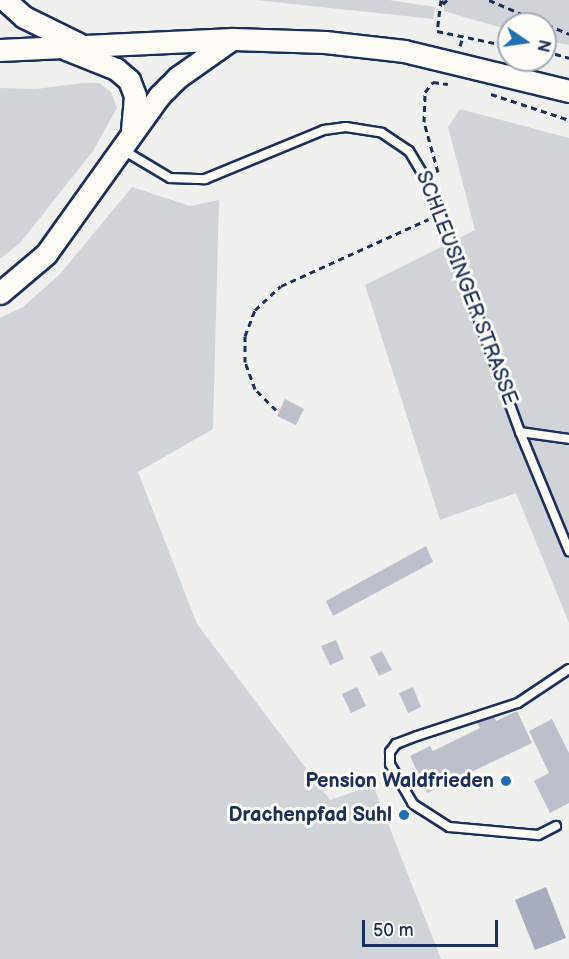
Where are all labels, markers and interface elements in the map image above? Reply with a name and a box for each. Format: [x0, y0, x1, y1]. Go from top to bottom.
north arrow [497, 12, 557, 72]
text: N [532, 38, 554, 54]
street label: SCHLEUSINGER STRASSE [410, 167, 522, 409]
place label: Pension Waldfrieden [305, 769, 494, 793]
marker: Pension Waldfrieden [499, 774, 513, 788]
place label: Drachenpfad Suhl [229, 803, 392, 827]
marker: Drachenpfad Suhl [397, 808, 411, 822]
scale bar [365, 908, 502, 946]
text: 50 m [373, 920, 414, 941]

